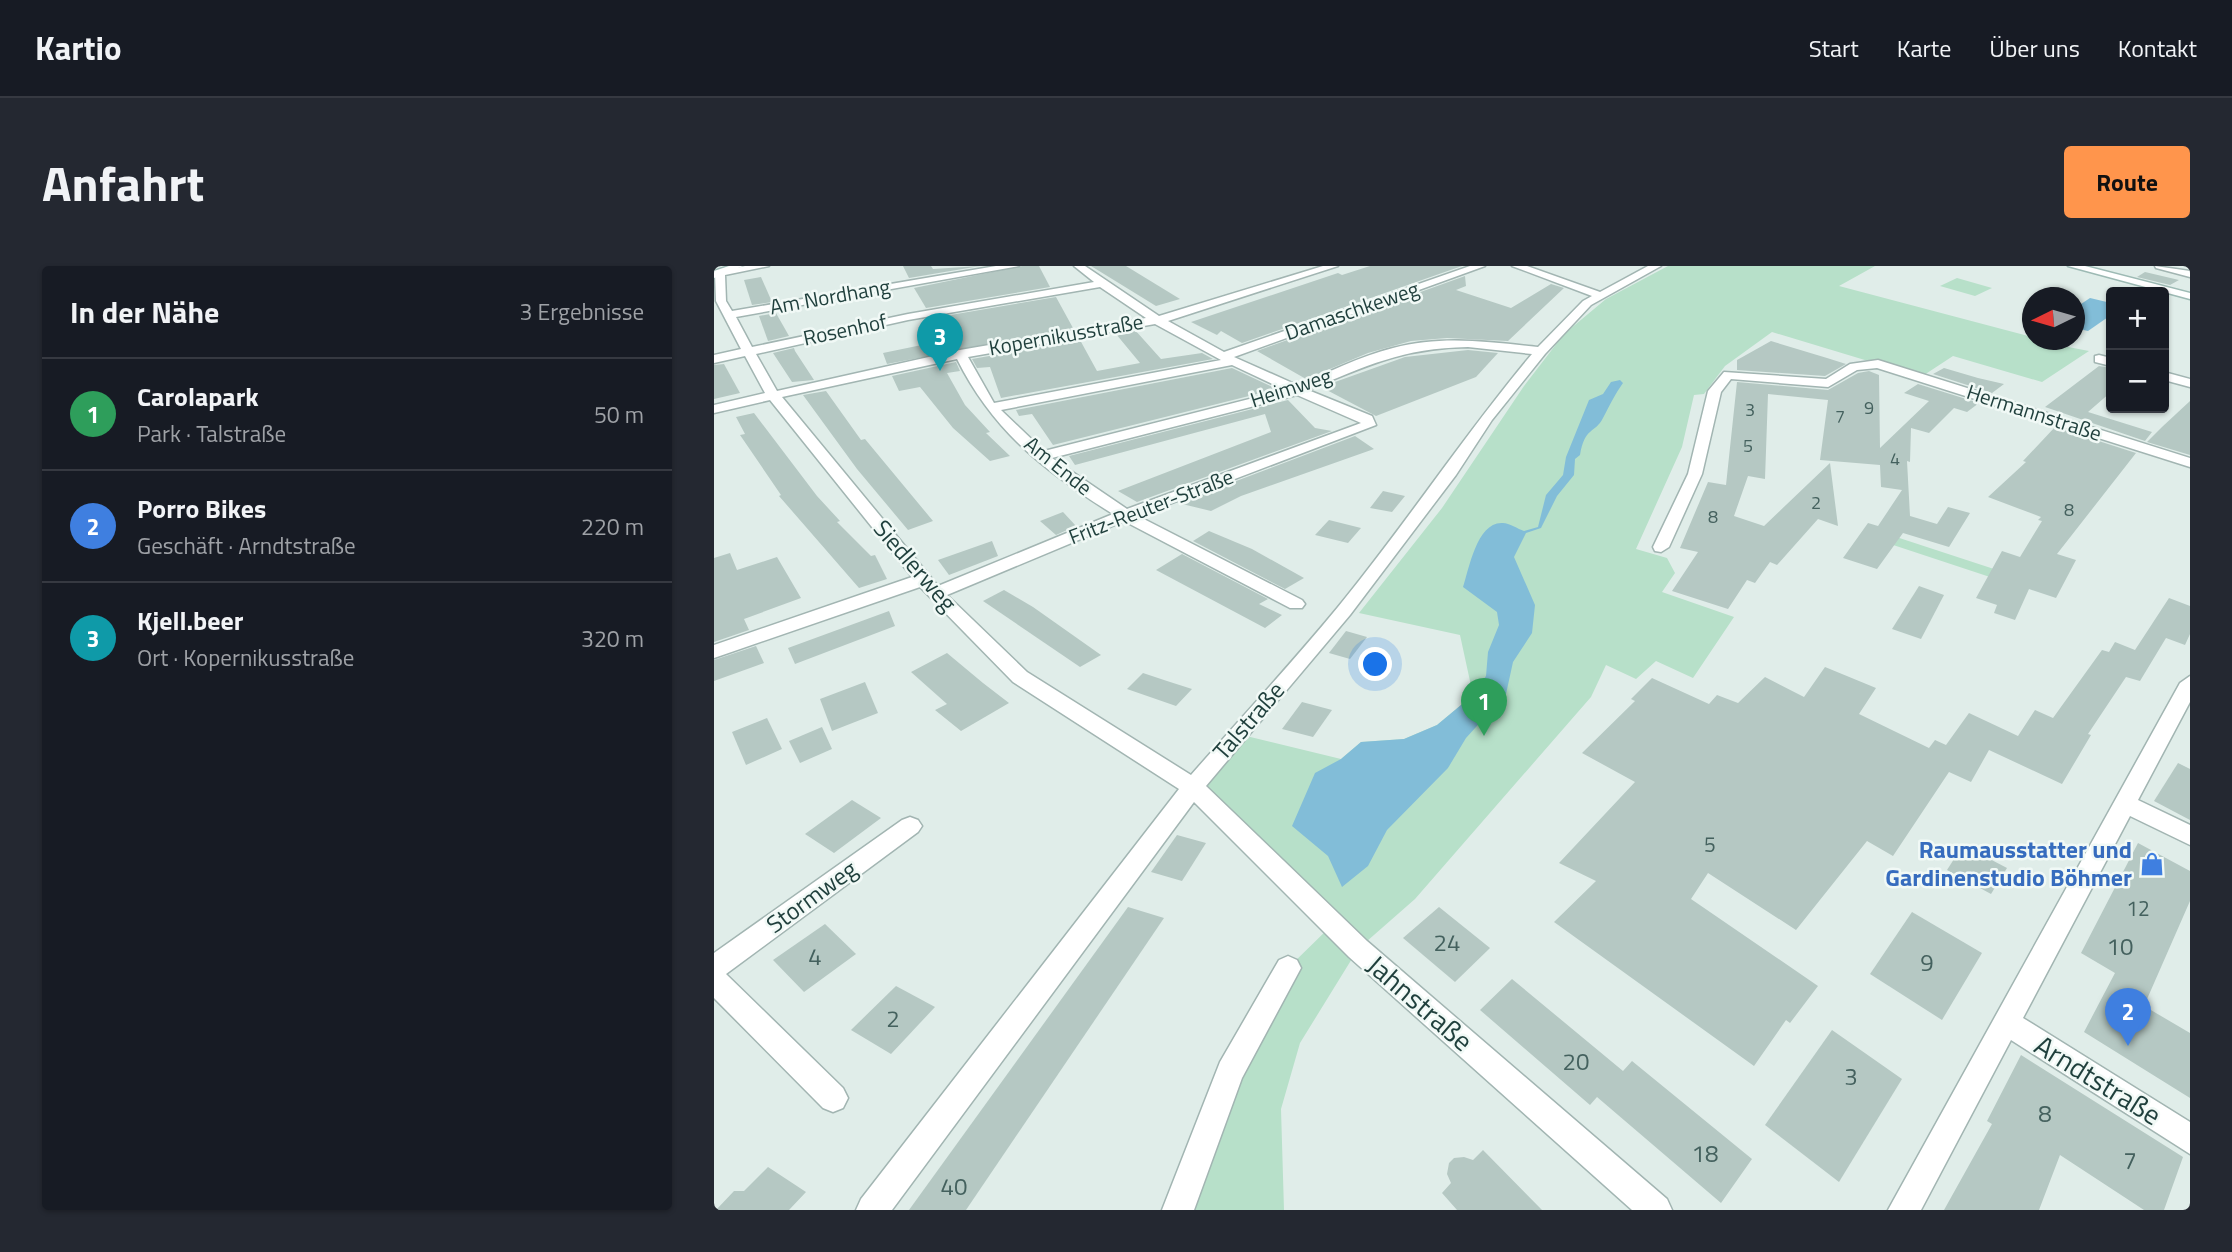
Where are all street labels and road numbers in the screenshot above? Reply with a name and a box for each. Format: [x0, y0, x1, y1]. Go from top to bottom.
street label: Am Nordhang [767, 270, 893, 322]
street label: Damaschkeweg [1280, 272, 1423, 348]
street label: Rosenhof [800, 305, 890, 353]
street label: Kopernikusstraße [986, 305, 1145, 363]
street label: Heimweg [1246, 359, 1336, 415]
street label: Hermannstraße [1963, 375, 2106, 449]
street label: Am Ende [1018, 428, 1100, 503]
street label: Fritz-Reuter-Straße [1064, 460, 1238, 552]
street label: Siedlerweg [866, 511, 966, 619]
street label: Talstraße [1204, 673, 1293, 768]
street label: Stormweg [758, 851, 864, 942]
street label: Jahnstraße [1358, 944, 1483, 1061]
street label: Arndtstraße [2026, 1023, 2170, 1136]

